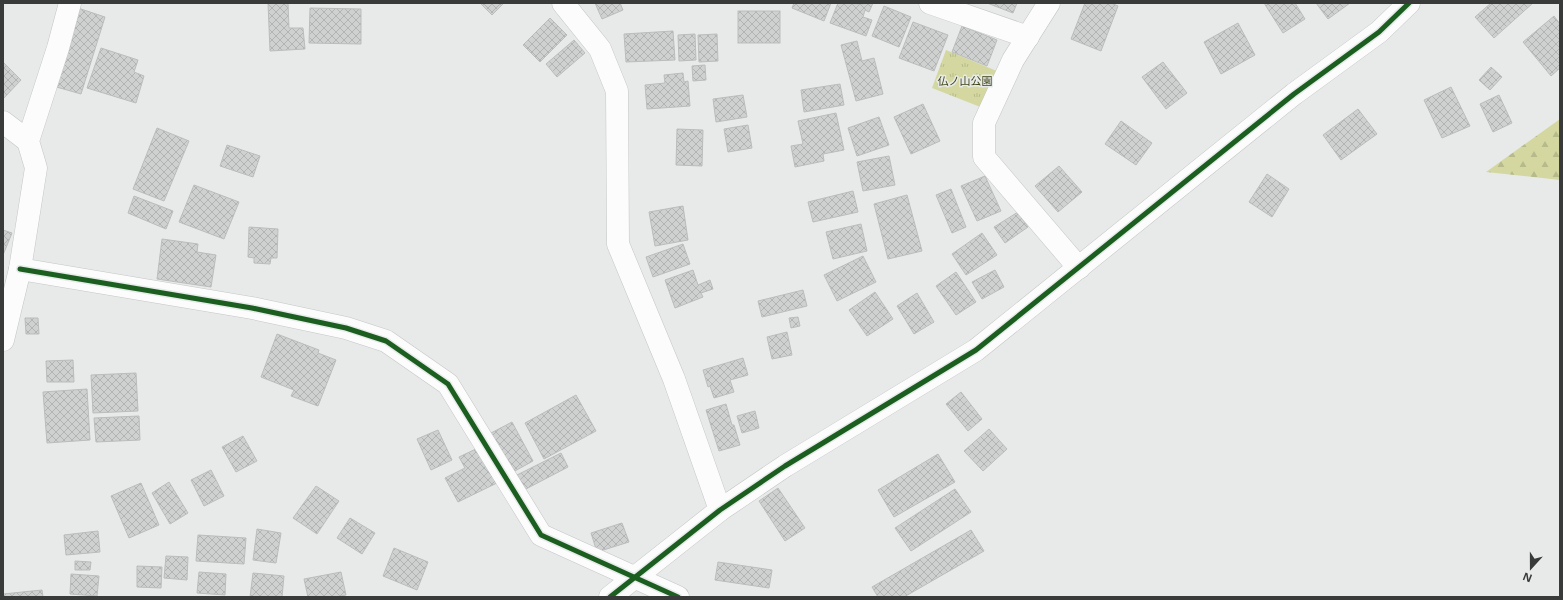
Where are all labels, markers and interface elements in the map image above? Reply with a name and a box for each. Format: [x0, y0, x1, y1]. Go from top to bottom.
park label: 仏ノ山公園 [938, 73, 993, 88]
north arrow [1511, 548, 1551, 588]
text: N [1520, 569, 1534, 586]

